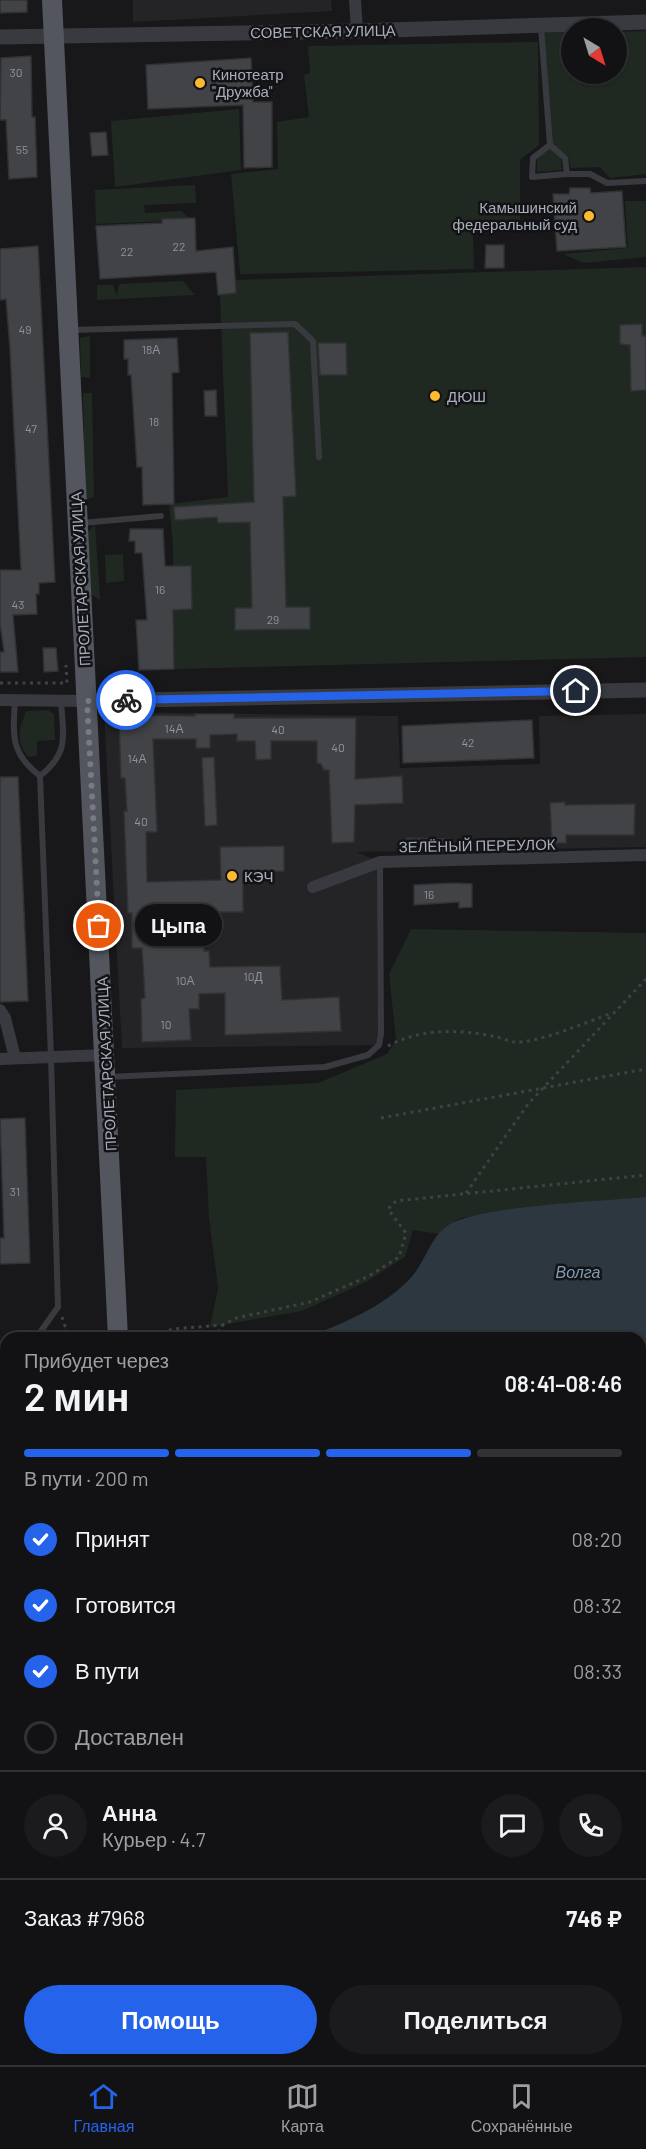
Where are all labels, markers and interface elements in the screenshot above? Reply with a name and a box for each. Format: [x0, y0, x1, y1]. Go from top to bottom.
north arrow [561, 18, 627, 84]
map controls [561, 18, 627, 84]
street label: СОВЕТСКАЯ УЛИЦА [250, 21, 396, 41]
house number: 30 [10, 65, 22, 79]
place label: Кинотеатр "Дружба" [212, 65, 284, 100]
marker: Кинотеатр "Дружба" [193, 76, 207, 90]
house number: 55 [16, 142, 28, 156]
place label: Камышинский федеральный суд [453, 198, 577, 233]
marker: Камышинский федеральный суд [582, 209, 596, 223]
house number: 22 [173, 239, 185, 253]
house number: 22 [121, 244, 133, 258]
house number: 49 [19, 322, 31, 336]
house number: 18А [142, 342, 160, 356]
place label: ДЮШ [447, 387, 486, 405]
marker: ДЮШ [428, 389, 442, 403]
house number: 18 [149, 414, 159, 428]
house number: 47 [25, 421, 37, 435]
street label: ПРОЛЕТАРСКАЯ УЛИЦА [66, 491, 94, 667]
house number: 16 [155, 582, 165, 596]
house number: 43 [12, 597, 24, 611]
house number: 29 [267, 612, 279, 626]
pin [550, 665, 601, 716]
courier [96, 670, 156, 730]
icon: home [559, 674, 592, 707]
icon: bike [110, 684, 143, 717]
house number: 14А [165, 721, 183, 735]
house number: 40 [271, 722, 285, 736]
house number: 42 [461, 735, 475, 749]
house number: 40 [331, 740, 345, 754]
house number: 14А [128, 751, 146, 765]
house number: 40 [134, 814, 148, 828]
street label: ЗЕЛЁНЫЙ ПЕРЕУЛОК [398, 835, 556, 855]
place label: КЭЧ [244, 867, 274, 885]
marker: КЭЧ [225, 869, 239, 883]
house number: 16 [424, 887, 434, 901]
pin [73, 900, 124, 951]
callout: Цыпа [135, 905, 222, 947]
icon: bag [82, 909, 115, 942]
text: Цыпа [151, 913, 206, 937]
house number: 10Д [243, 969, 263, 984]
house number: 10А [176, 973, 194, 987]
street label: ПРОЛЕТАРСКАЯ УЛИЦА [92, 976, 120, 1152]
house number: 10 [161, 1017, 171, 1031]
house number: 31 [10, 1184, 20, 1198]
water label: Волга [556, 1262, 601, 1281]
text: Прибудет через [24, 1348, 169, 1372]
text: 08:41–08:46 [505, 1370, 622, 1396]
text: 2 мин [24, 1372, 130, 1419]
text: В пути · 200 m [24, 1466, 149, 1490]
icon: check [24, 1523, 57, 1556]
text: Принят [75, 1525, 149, 1551]
text: 08:20 [571, 1527, 622, 1551]
icon: check [24, 1589, 57, 1622]
text: Готовится [75, 1591, 176, 1617]
text: 08:32 [572, 1593, 622, 1617]
icon: check [24, 1655, 57, 1688]
text: В пути [75, 1657, 139, 1683]
text: 08:33 [573, 1659, 622, 1683]
text: Доставлен [75, 1723, 184, 1749]
button: person [24, 1794, 87, 1857]
button: chat [481, 1794, 544, 1857]
button: phone [559, 1794, 622, 1857]
text: Анна [102, 1799, 157, 1825]
text: Курьер · 4.7 [102, 1827, 205, 1851]
text: Заказ #7968 [24, 1904, 145, 1930]
text: 746 ₽ [566, 1905, 622, 1931]
button: Помощь [24, 1985, 317, 2054]
button: Поделиться [329, 1985, 622, 2054]
tab: Главная [73, 2080, 134, 2136]
tab: Карта [281, 2080, 324, 2136]
tab: Сохранённые [471, 2080, 573, 2136]

